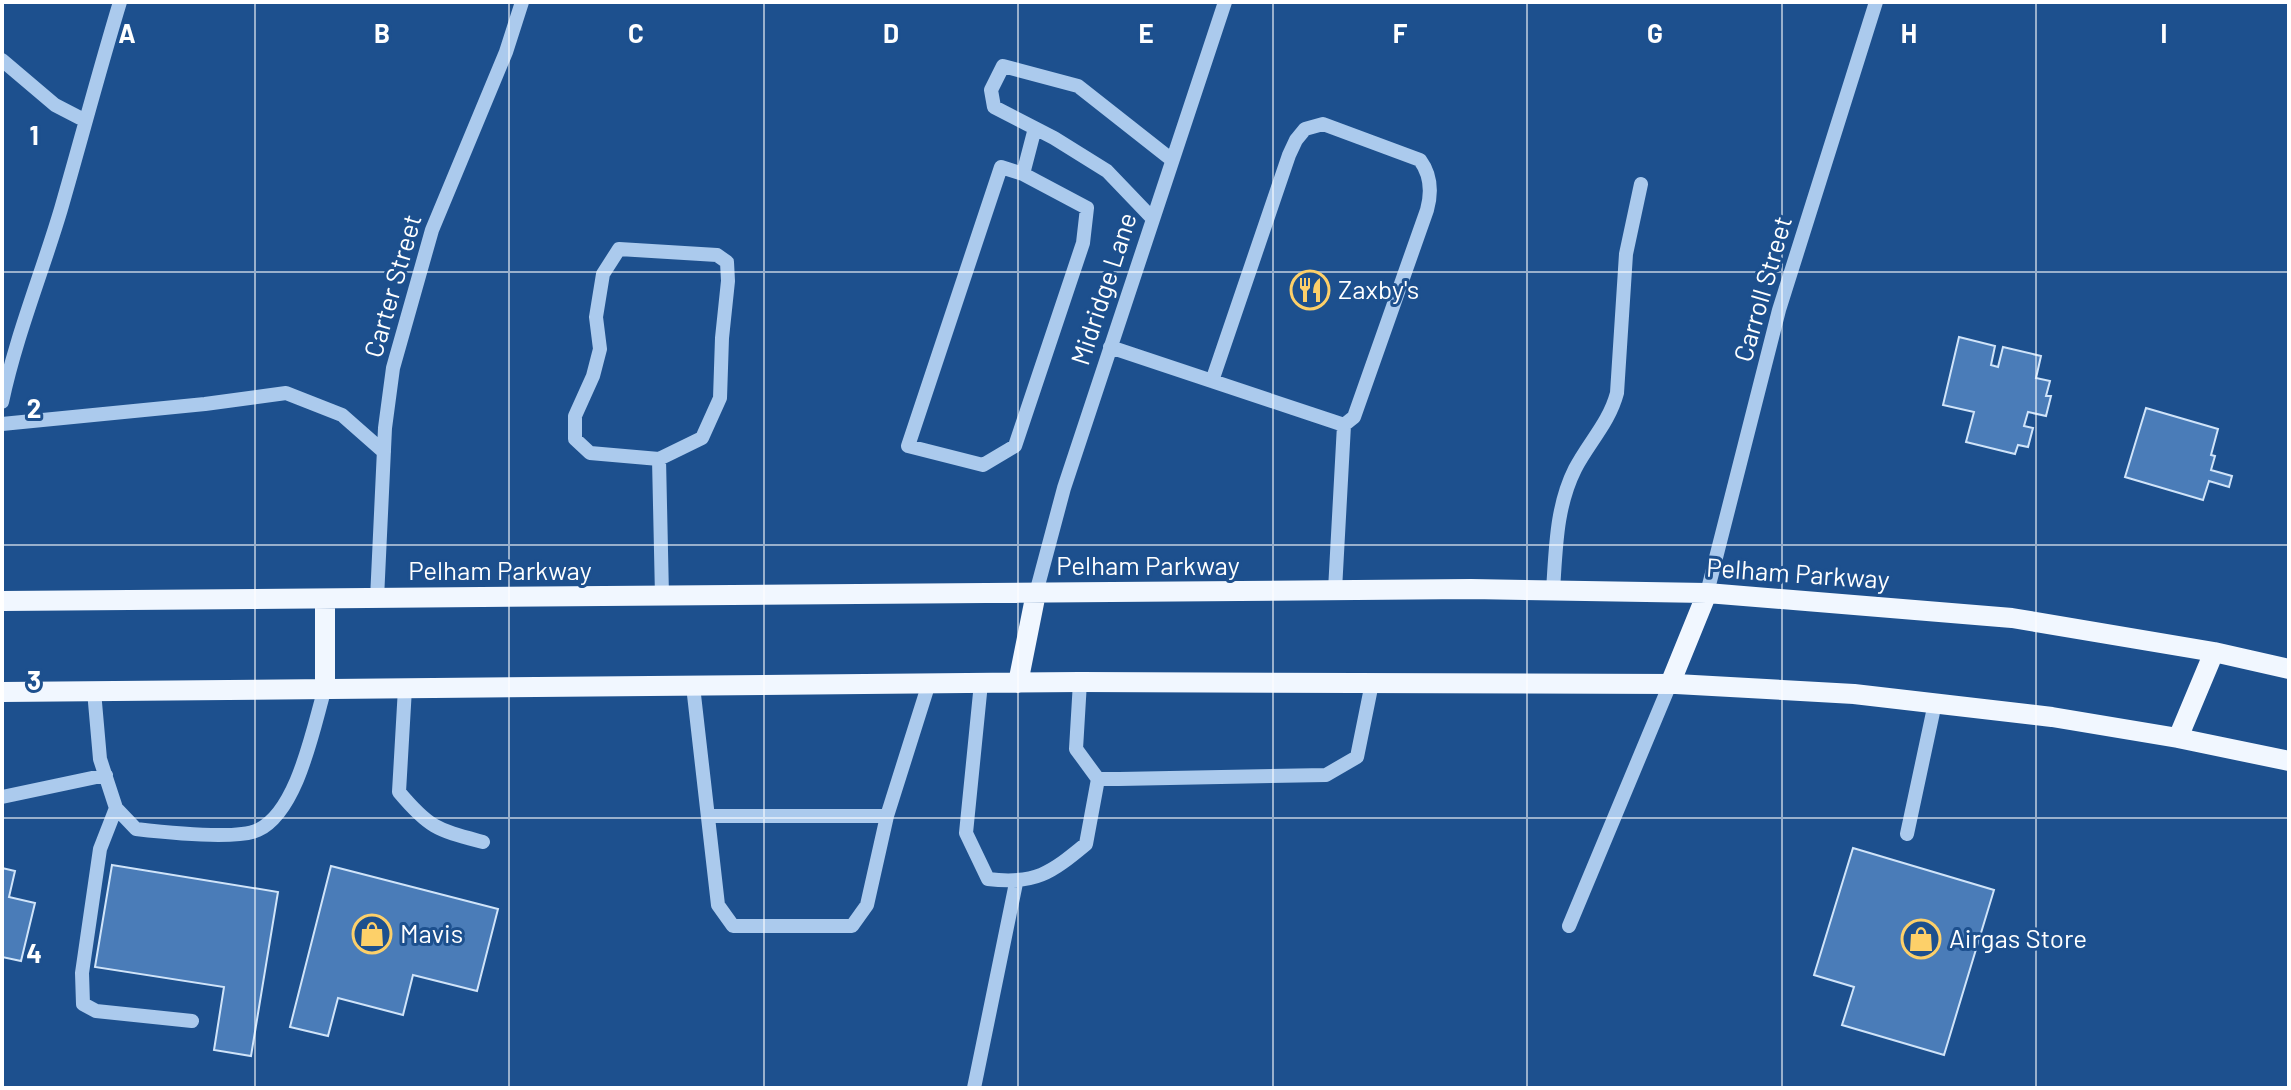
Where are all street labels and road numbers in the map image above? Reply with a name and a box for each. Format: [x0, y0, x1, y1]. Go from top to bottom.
street label: Midridge Lane [1063, 208, 1142, 369]
street label: Carter Street [356, 211, 427, 361]
street label: Carroll Street [1726, 212, 1797, 365]
street label: Pelham Parkway [1056, 549, 1240, 580]
street label: Pelham Parkway [1706, 551, 1891, 594]
street label: Pelham Parkway [408, 554, 592, 585]

